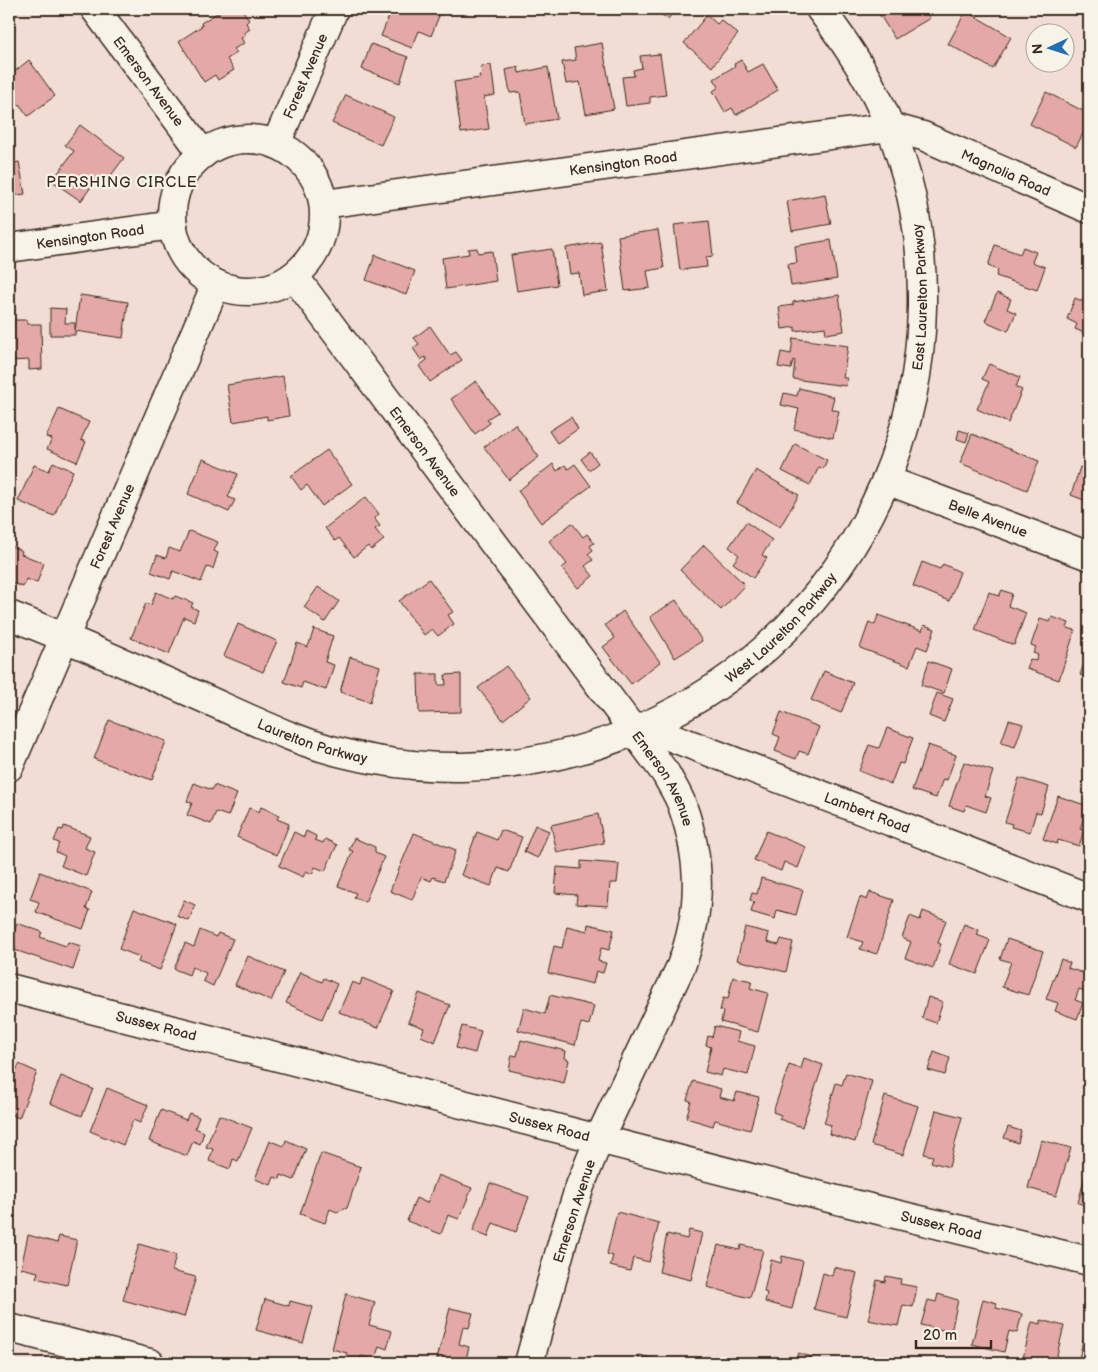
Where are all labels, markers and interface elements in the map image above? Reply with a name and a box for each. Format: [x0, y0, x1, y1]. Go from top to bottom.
north arrow [1026, 22, 1076, 72]
street label: Forest Avenue [280, 31, 331, 121]
street label: Emerson Avenue [109, 33, 187, 130]
text: N [1029, 43, 1046, 55]
street label: Magnolia Road [958, 146, 1053, 200]
street label: Kensington Road [568, 148, 678, 180]
district label: PERSHING CIRCLE [46, 173, 198, 192]
street label: Kensington Road [35, 221, 145, 253]
street label: East Laurelton Parkway [908, 222, 931, 372]
street label: Emerson Avenue [386, 403, 464, 500]
street label: Forest Avenue [87, 481, 138, 572]
street label: Belle Avenue [946, 496, 1030, 541]
street label: West Laurelton Parkway [722, 569, 841, 687]
street label: Laurelton Parkway [255, 715, 369, 767]
street label: Emerson Avenue [628, 728, 696, 828]
street label: Lambert Road [822, 789, 912, 837]
street label: Sussex Road [114, 1008, 198, 1045]
street label: Sussex Road [507, 1108, 592, 1145]
street label: Emerson Avenue [550, 1157, 599, 1265]
street label: Sussex Road [899, 1208, 983, 1244]
scale bar [916, 1317, 990, 1349]
text: 20 m [923, 1326, 957, 1345]

